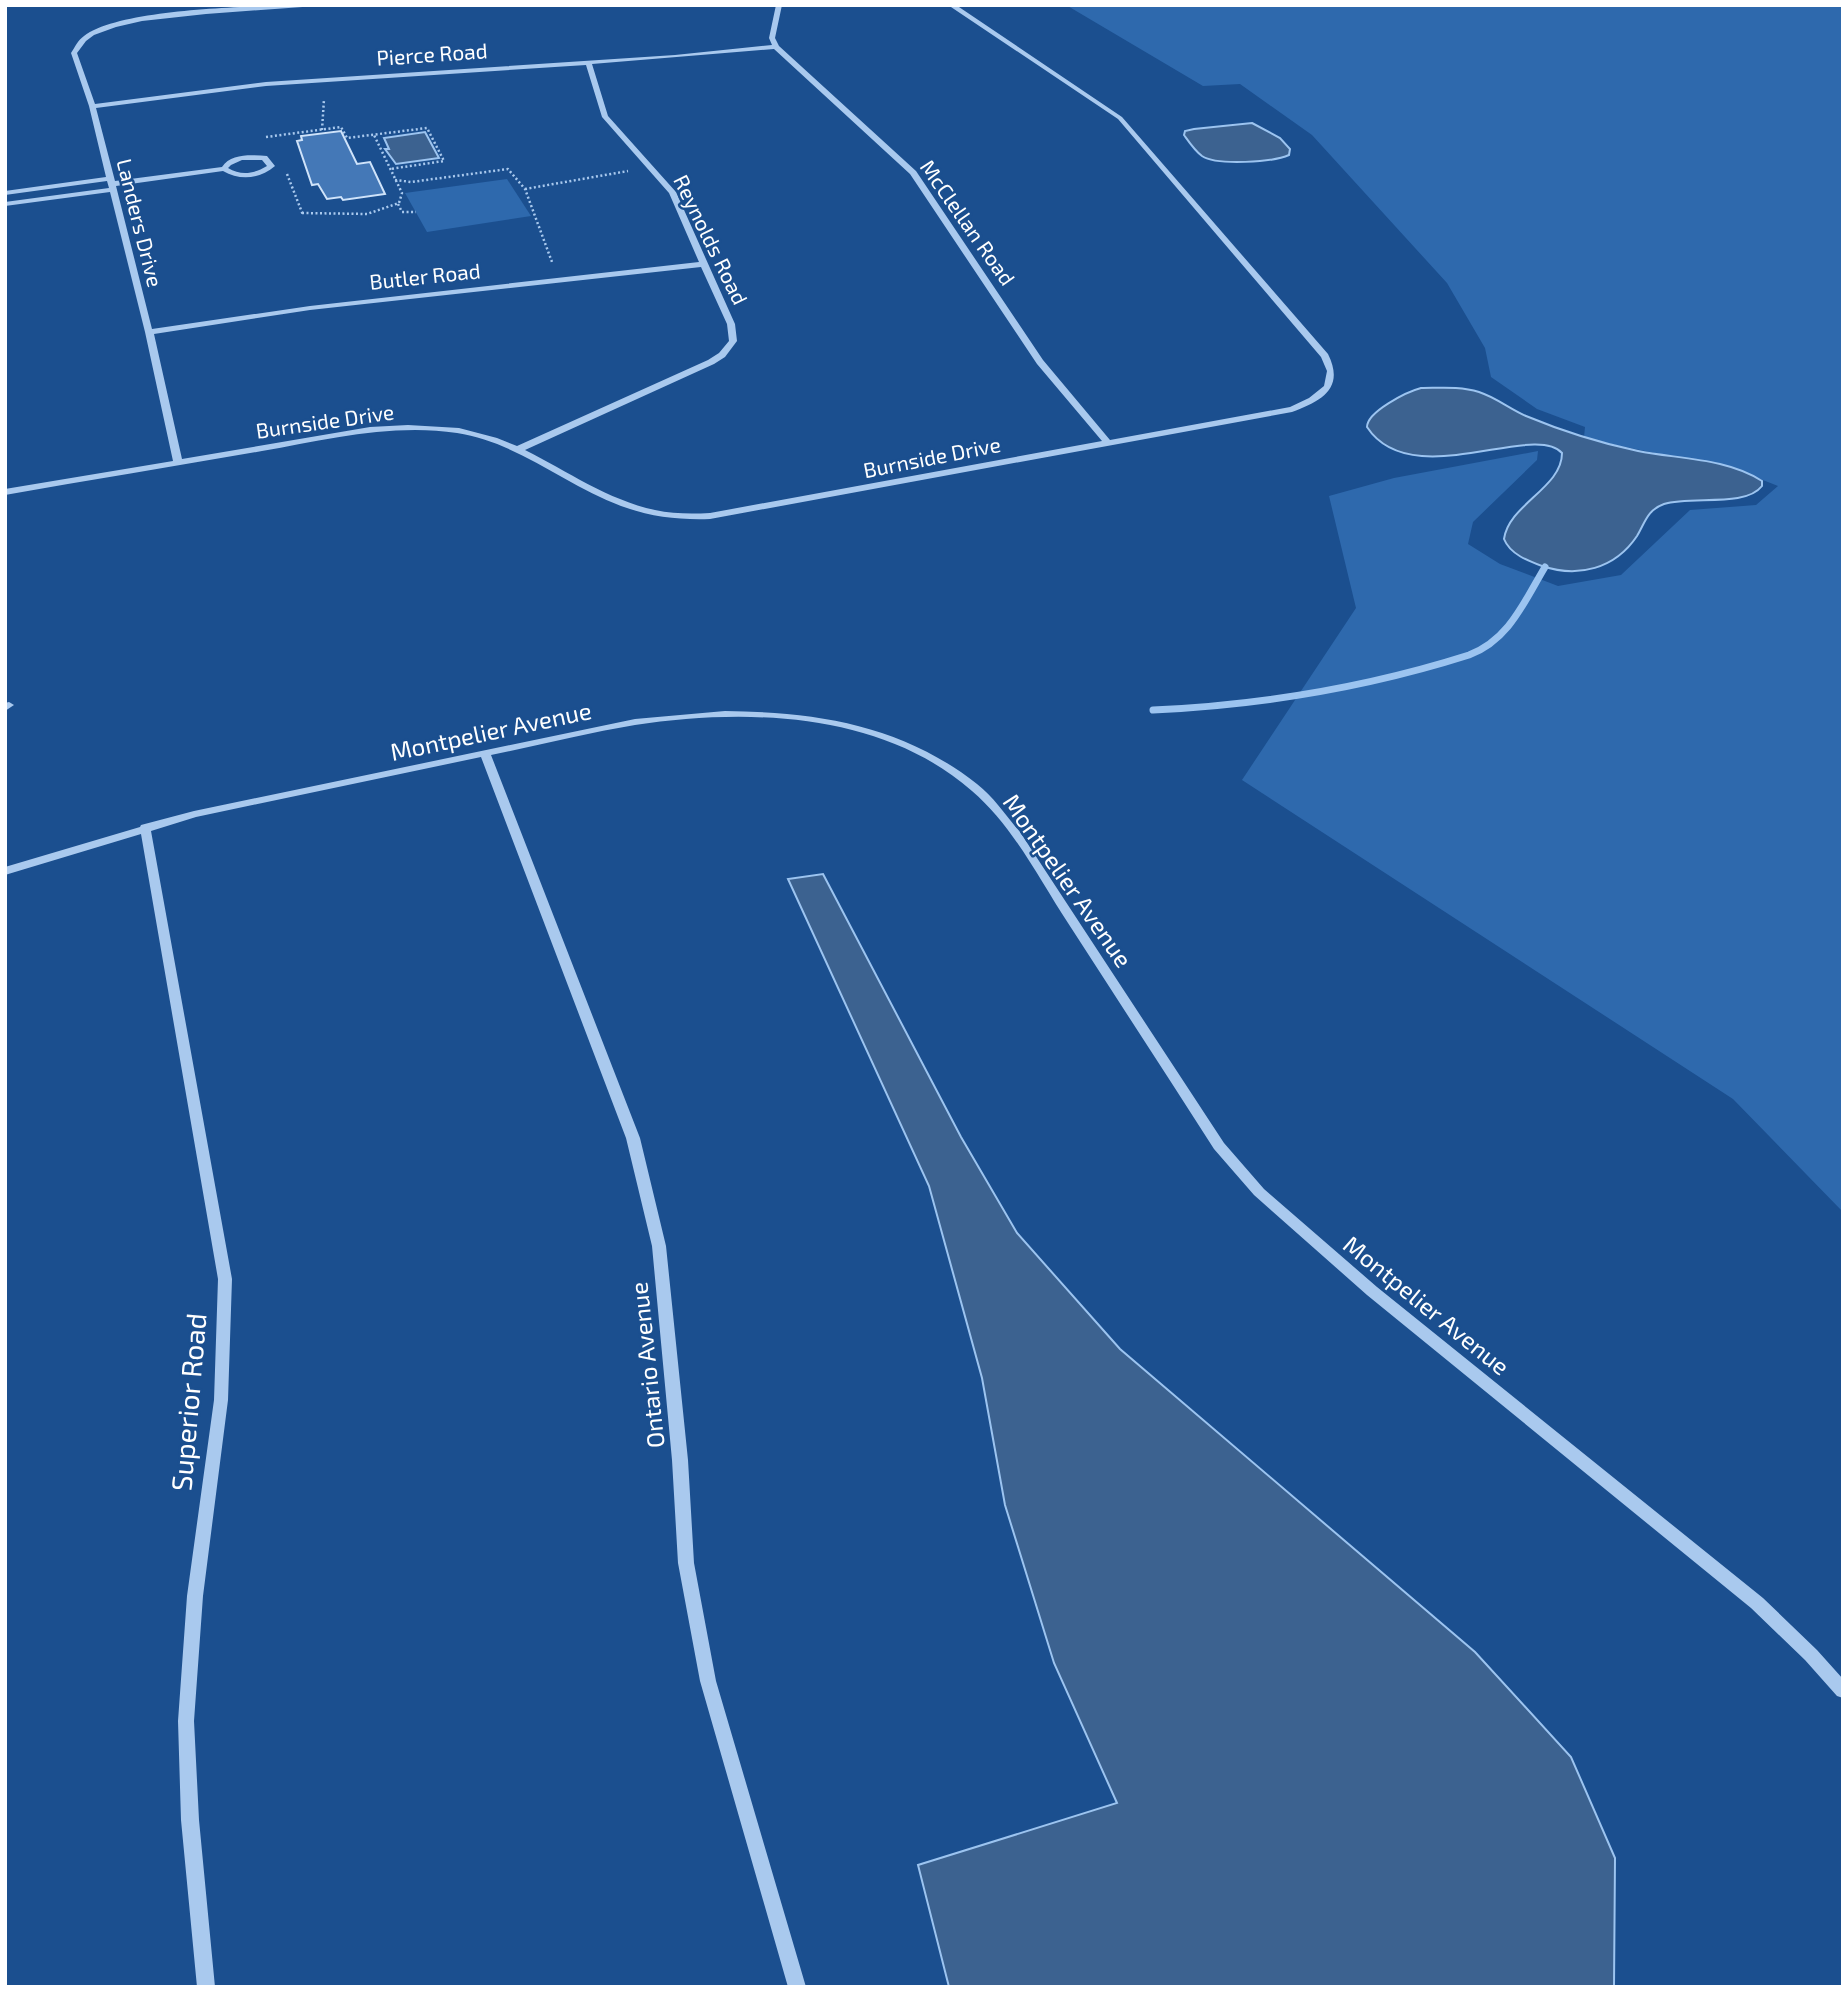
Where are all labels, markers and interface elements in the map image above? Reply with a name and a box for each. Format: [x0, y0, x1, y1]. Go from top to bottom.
street label: Pierce Road [375, 37, 488, 70]
street label: McClellan Road [916, 155, 1021, 290]
street label: Landers Drive [112, 156, 168, 289]
street label: Reynolds Road [669, 170, 754, 308]
street label: Butler Road [368, 257, 482, 294]
street label: Burnside Drive [254, 398, 396, 443]
street label: Burnside Drive [861, 431, 1002, 482]
street label: Montpelier Avenue [387, 695, 594, 766]
street label: Montpelier Avenue [998, 788, 1139, 972]
street label: Montpelier Avenue [1338, 1229, 1516, 1381]
street label: Ontario Avenue [623, 1281, 670, 1450]
street label: Superior Road [163, 1312, 213, 1492]

